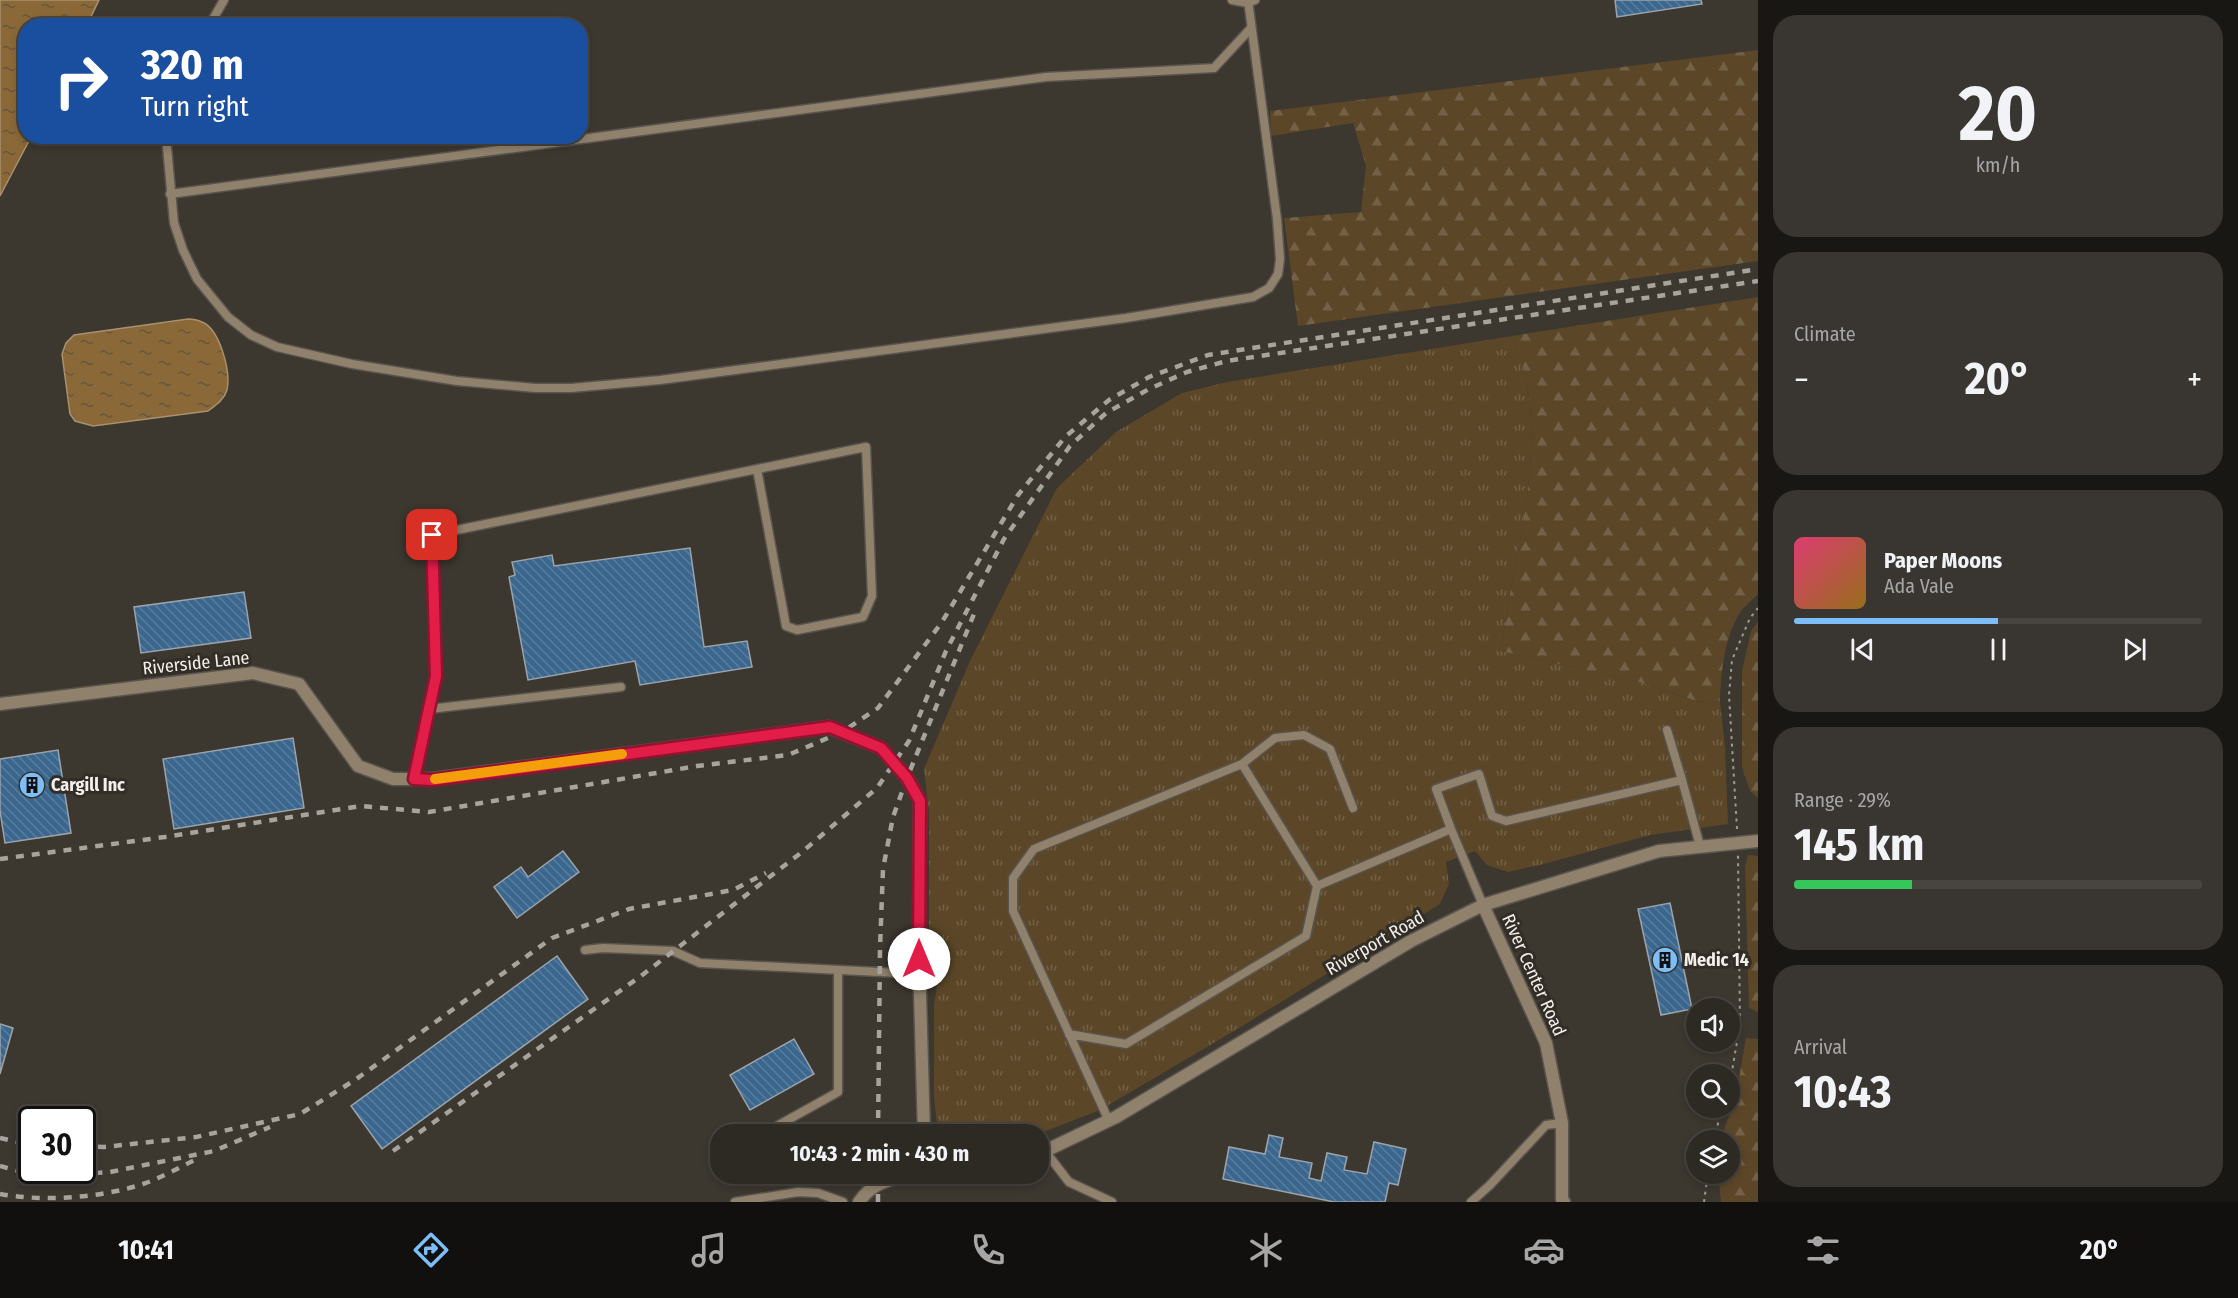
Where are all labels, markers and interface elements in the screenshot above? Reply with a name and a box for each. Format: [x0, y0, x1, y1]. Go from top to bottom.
text: 320 m [141, 40, 244, 90]
icon: right [42, 42, 120, 120]
text: 20 [1959, 67, 2037, 161]
text: Turn right [141, 91, 249, 123]
text: km/h [1976, 153, 2020, 177]
text: Climate [1794, 322, 1856, 346]
text: 20° [1965, 352, 2031, 406]
text: − [1794, 360, 1809, 400]
text: + [2187, 360, 2202, 400]
pin [406, 509, 457, 560]
icon: arrive [415, 518, 448, 551]
text: Paper Moons [1884, 547, 2002, 574]
text: Ada Vale [1884, 574, 1954, 598]
icon: previous [1846, 633, 1879, 666]
icon: pause [1982, 633, 2015, 666]
icon: next [2118, 633, 2151, 666]
street label: Riverside Lane [142, 646, 251, 680]
building icon: Cargill Inc [17, 770, 47, 800]
place label: Cargill Inc [51, 774, 125, 796]
text: Range · 29% [1794, 788, 1891, 812]
text: 145 km [1794, 818, 1924, 872]
street label: Riverport Road [1322, 906, 1428, 980]
street label: River Center Road [1497, 911, 1571, 1039]
position arrow [887, 927, 951, 991]
building icon: Medic 14 [1650, 945, 1680, 975]
place label: Medic 14 [1684, 949, 1749, 971]
map controls [1686, 998, 1740, 1184]
button: sound [1686, 998, 1740, 1052]
text: Arrival [1794, 1035, 1847, 1059]
button: search [1686, 1064, 1740, 1118]
text: 10:43 [1794, 1065, 1892, 1119]
speed limit sign: 30 [18, 1106, 96, 1184]
button: layers [1686, 1130, 1740, 1184]
text: 10:43 · 2 min · 430 m [790, 1140, 969, 1167]
icon: directions [410, 1229, 452, 1271]
icon: music [688, 1229, 730, 1271]
icon: phone [967, 1229, 1009, 1271]
icon: climate [1245, 1229, 1287, 1271]
icon: car [1523, 1229, 1565, 1271]
icon: filters [1802, 1229, 1844, 1271]
text: 10:41 [118, 1234, 174, 1266]
text: 20° [2080, 1234, 2120, 1266]

